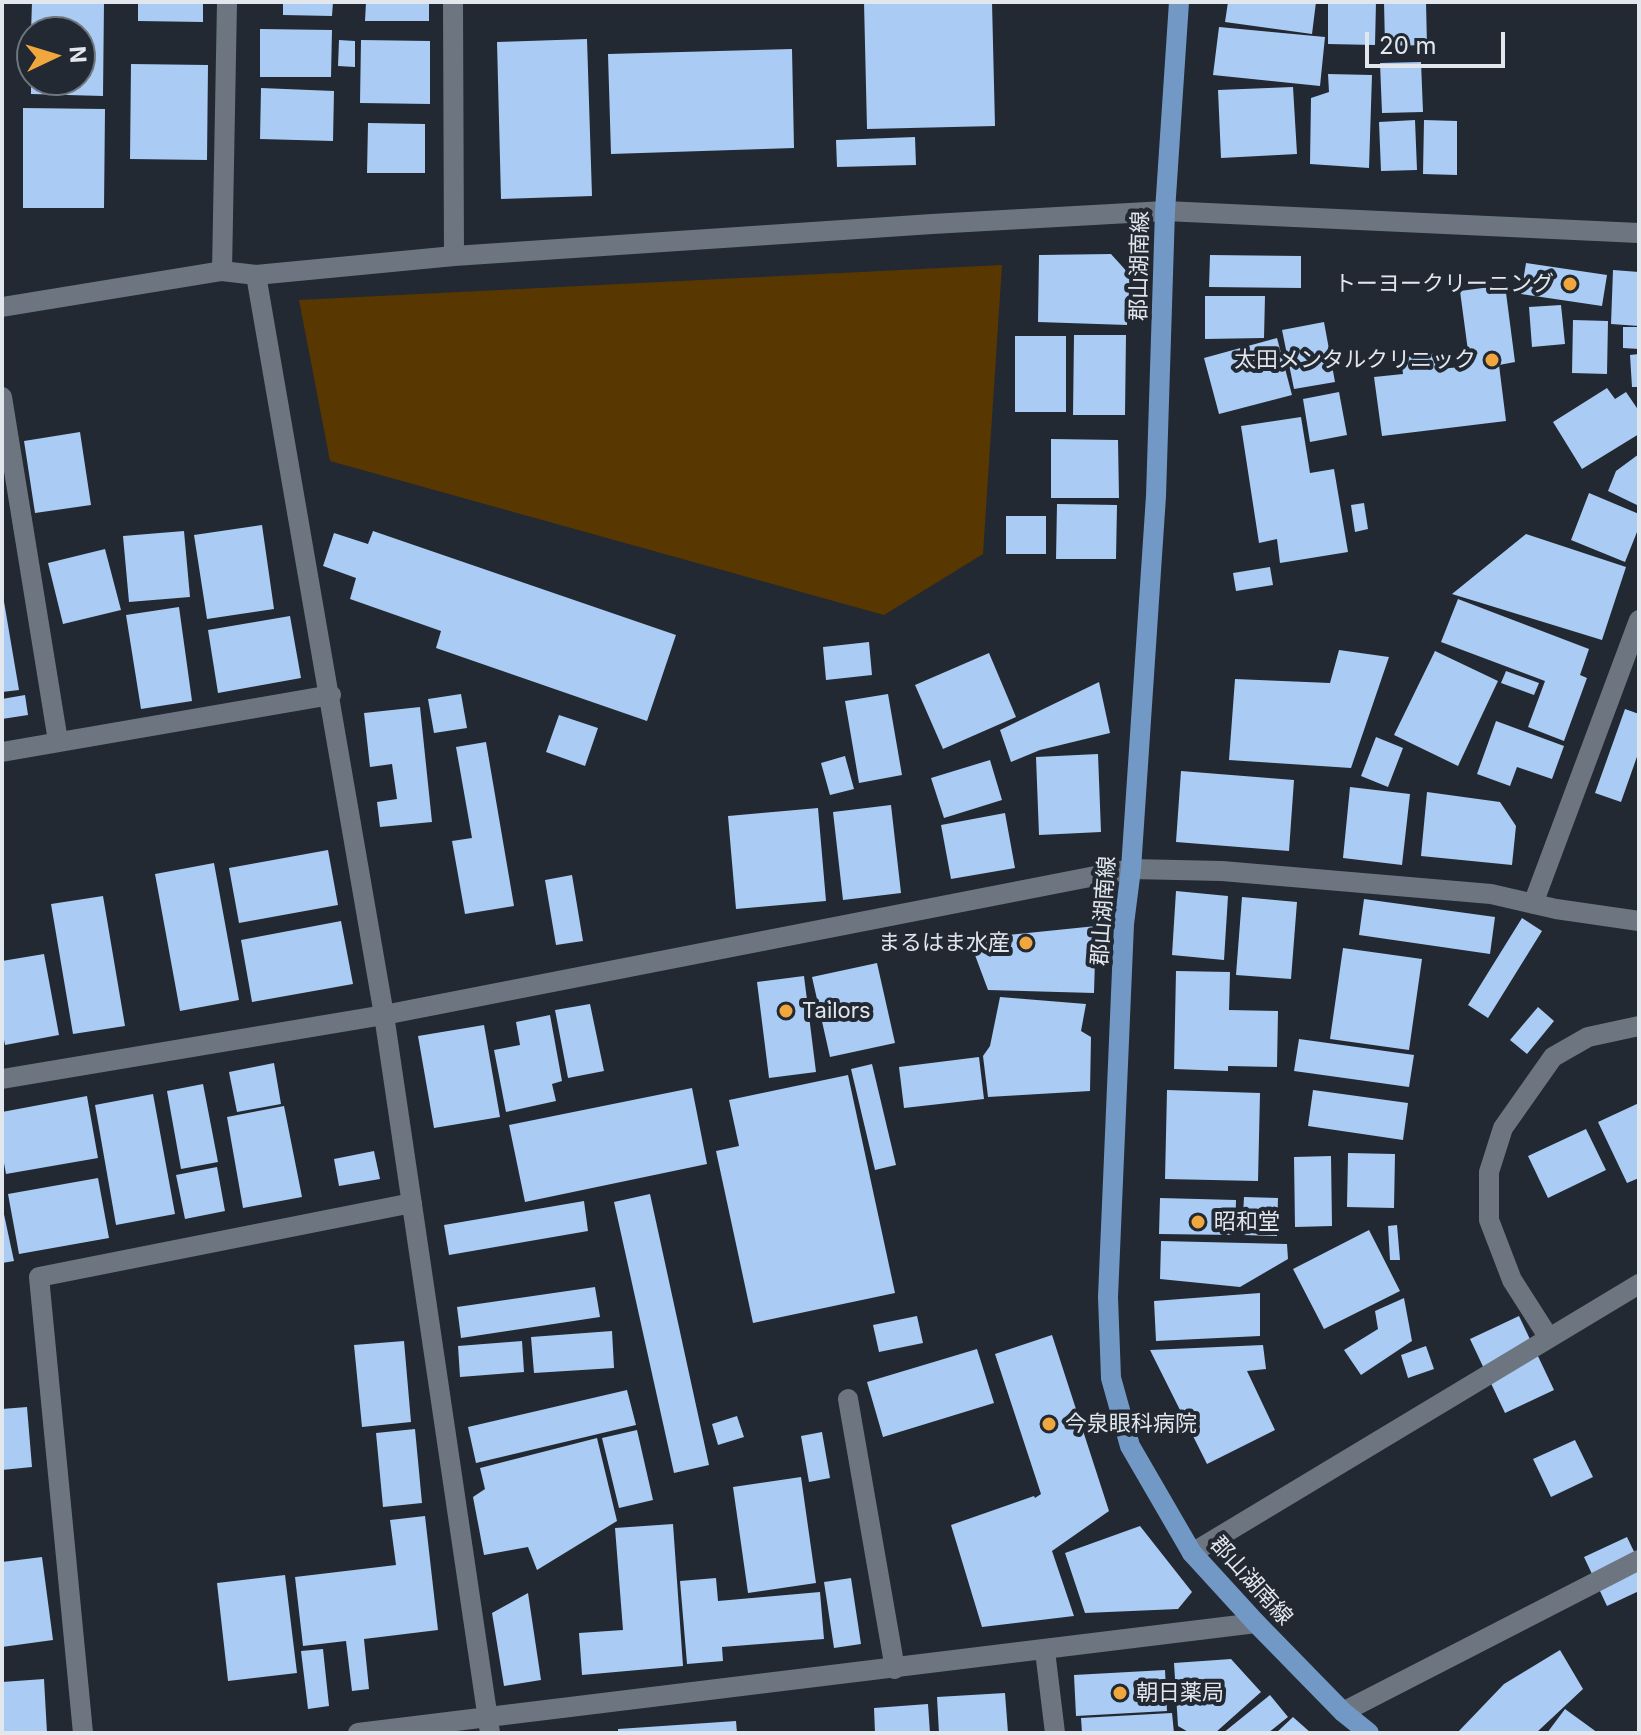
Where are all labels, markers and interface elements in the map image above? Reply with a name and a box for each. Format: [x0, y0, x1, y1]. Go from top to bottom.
north arrow [16, 16, 96, 96]
scale bar [1369, 16, 1509, 66]
text: 20 m [1379, 31, 1437, 60]
text: N [64, 45, 92, 64]
street label: 郡山湖南線 [1126, 211, 1154, 321]
place label: トーヨークリーニング [1334, 271, 1554, 297]
marker: トーヨークリーニング [1561, 275, 1579, 293]
place label: 太田メンタルクリニック [1234, 347, 1476, 373]
marker: 太田メンタルクリニック [1483, 351, 1501, 369]
street label: 郡山湖南線 [1087, 855, 1121, 967]
place label: まるはま水産 [878, 930, 1010, 956]
marker: まるはま水産 [1017, 934, 1035, 952]
place label: Tailors [802, 998, 871, 1024]
marker: Tailors [777, 1002, 795, 1020]
place label: 昭和堂 [1214, 1209, 1280, 1235]
marker: 昭和堂 [1189, 1213, 1207, 1231]
place label: 今泉眼科病院 [1065, 1411, 1197, 1437]
marker: 今泉眼科病院 [1040, 1415, 1058, 1433]
street label: 郡山湖南線 [1204, 1531, 1298, 1631]
place label: 朝日薬局 [1136, 1680, 1224, 1706]
marker: 朝日薬局 [1111, 1684, 1129, 1702]

